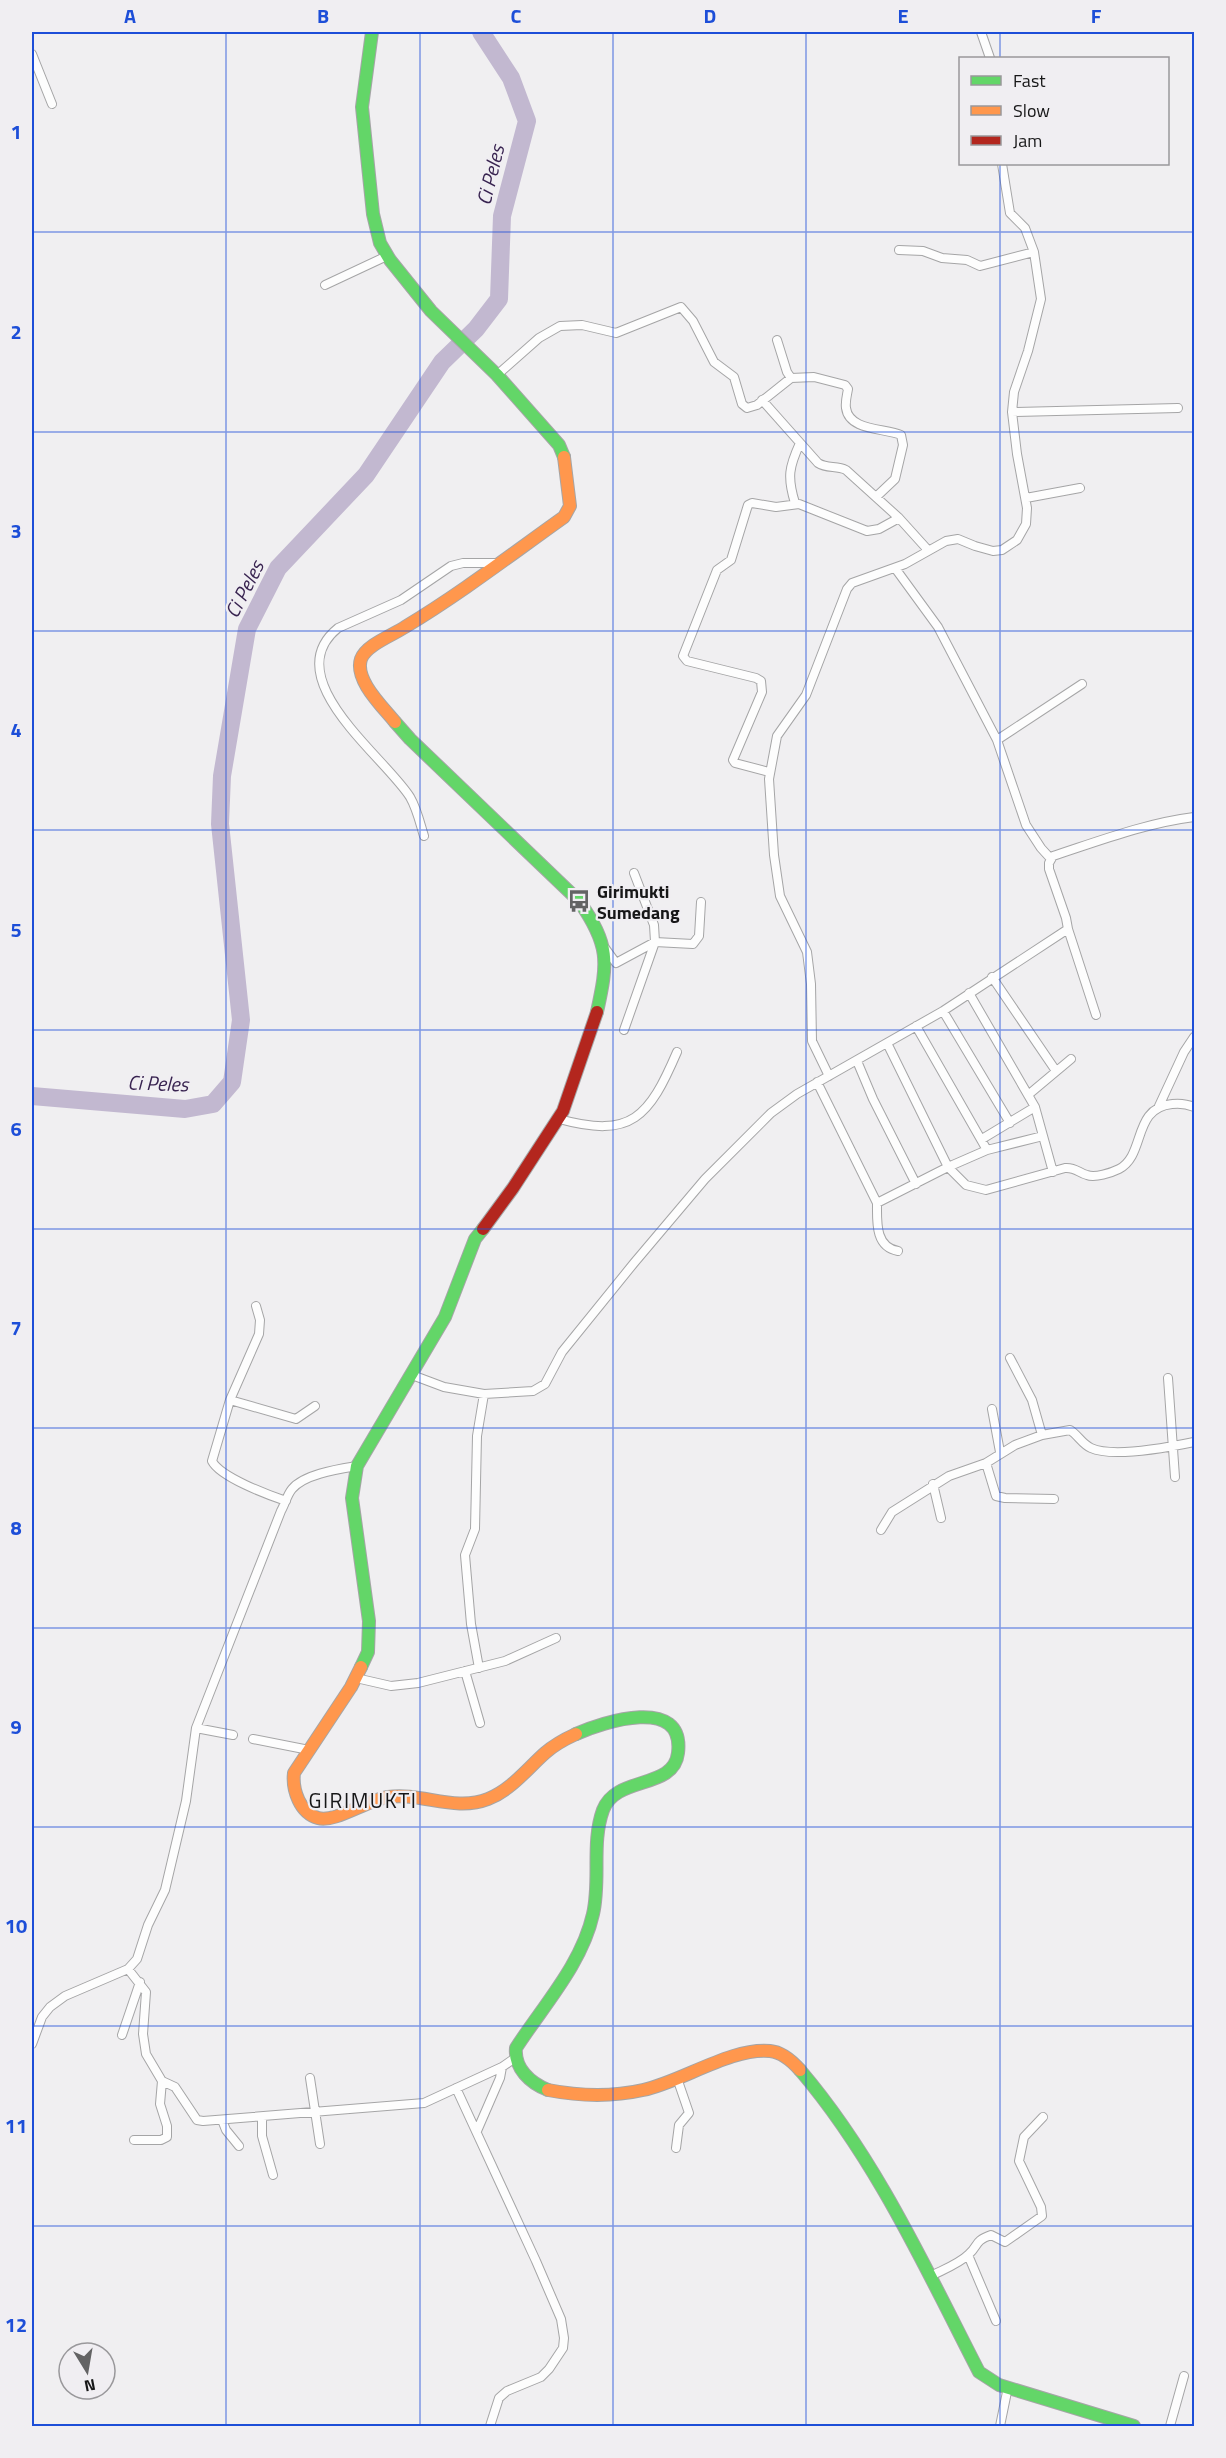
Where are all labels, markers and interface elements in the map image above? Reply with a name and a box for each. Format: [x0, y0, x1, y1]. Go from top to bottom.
text: A [124, 0, 136, 31]
text: B [317, 0, 329, 31]
text: C [511, 0, 522, 31]
text: D [704, 0, 716, 31]
text: E [897, 0, 909, 31]
text: F [1091, 0, 1102, 31]
legend [959, 57, 1169, 165]
text: Fast [1013, 67, 1046, 94]
text: Slow [1013, 97, 1050, 124]
text: 1 [10, 116, 22, 147]
text: Jam [1013, 127, 1042, 154]
water label: Ci Peles [468, 140, 513, 208]
text: 2 [10, 316, 22, 347]
text: 3 [10, 515, 22, 546]
water label: Ci Peles [216, 554, 272, 623]
text: 4 [10, 714, 22, 745]
place label: Girimukti Sumedang [597, 878, 680, 926]
bus stop icon: Girimukti Sumedang [566, 888, 592, 914]
text: 5 [10, 914, 22, 945]
water label: Ci Peles [127, 1066, 190, 1100]
text: 6 [10, 1113, 22, 1144]
text: 7 [10, 1312, 22, 1343]
text: 8 [10, 1512, 22, 1543]
text: 9 [10, 1711, 22, 1742]
district label: GIRIMUKTI [308, 1784, 418, 1816]
text: 10 [5, 1910, 27, 1941]
text: 11 [5, 2110, 27, 2141]
text: 12 [5, 2309, 27, 2340]
north arrow [57, 2341, 117, 2401]
text: N [82, 2373, 98, 2399]

